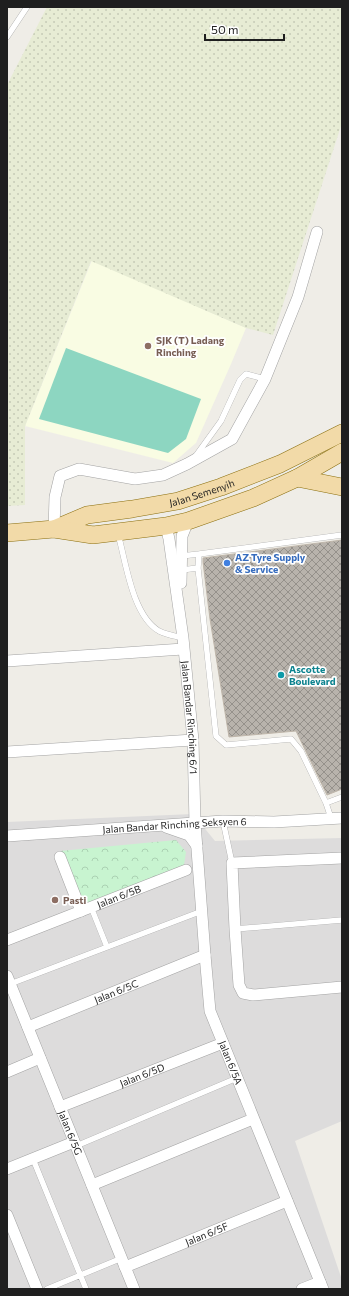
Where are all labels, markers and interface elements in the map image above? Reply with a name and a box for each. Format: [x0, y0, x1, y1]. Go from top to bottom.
scale bar [205, 16, 284, 42]
text: 50 m [211, 22, 239, 36]
place label: SJK (T) Ladang Rinching [156, 334, 225, 358]
marker: SJK (T) Ladang Rinching [143, 341, 153, 351]
street label: Jalan Semenyih [168, 476, 236, 508]
place label: AZ Tyre Supply & Service [235, 551, 306, 575]
marker: AZ Tyre Supply & Service [222, 558, 232, 568]
street label: Jalan Bandar Rinching 6/1 [179, 660, 200, 774]
place label: Ascotte Boulevard [289, 663, 336, 687]
marker: Ascotte Boulevard [276, 670, 286, 680]
street label: Jalan Bandar Rinching Seksyen 6 [102, 815, 247, 835]
street label: Jalan 6/5B [95, 882, 143, 910]
place label: Pasti [63, 894, 87, 906]
marker: Pasti [50, 895, 60, 905]
street label: Jalan 6/5C [92, 977, 140, 1006]
street label: Jalan 6/5A [217, 1039, 245, 1086]
street label: Jalan 6/5D [118, 1061, 166, 1089]
street label: Jalan 6/5G [56, 1109, 85, 1157]
street label: Jalan 6/5F [183, 1220, 230, 1248]

